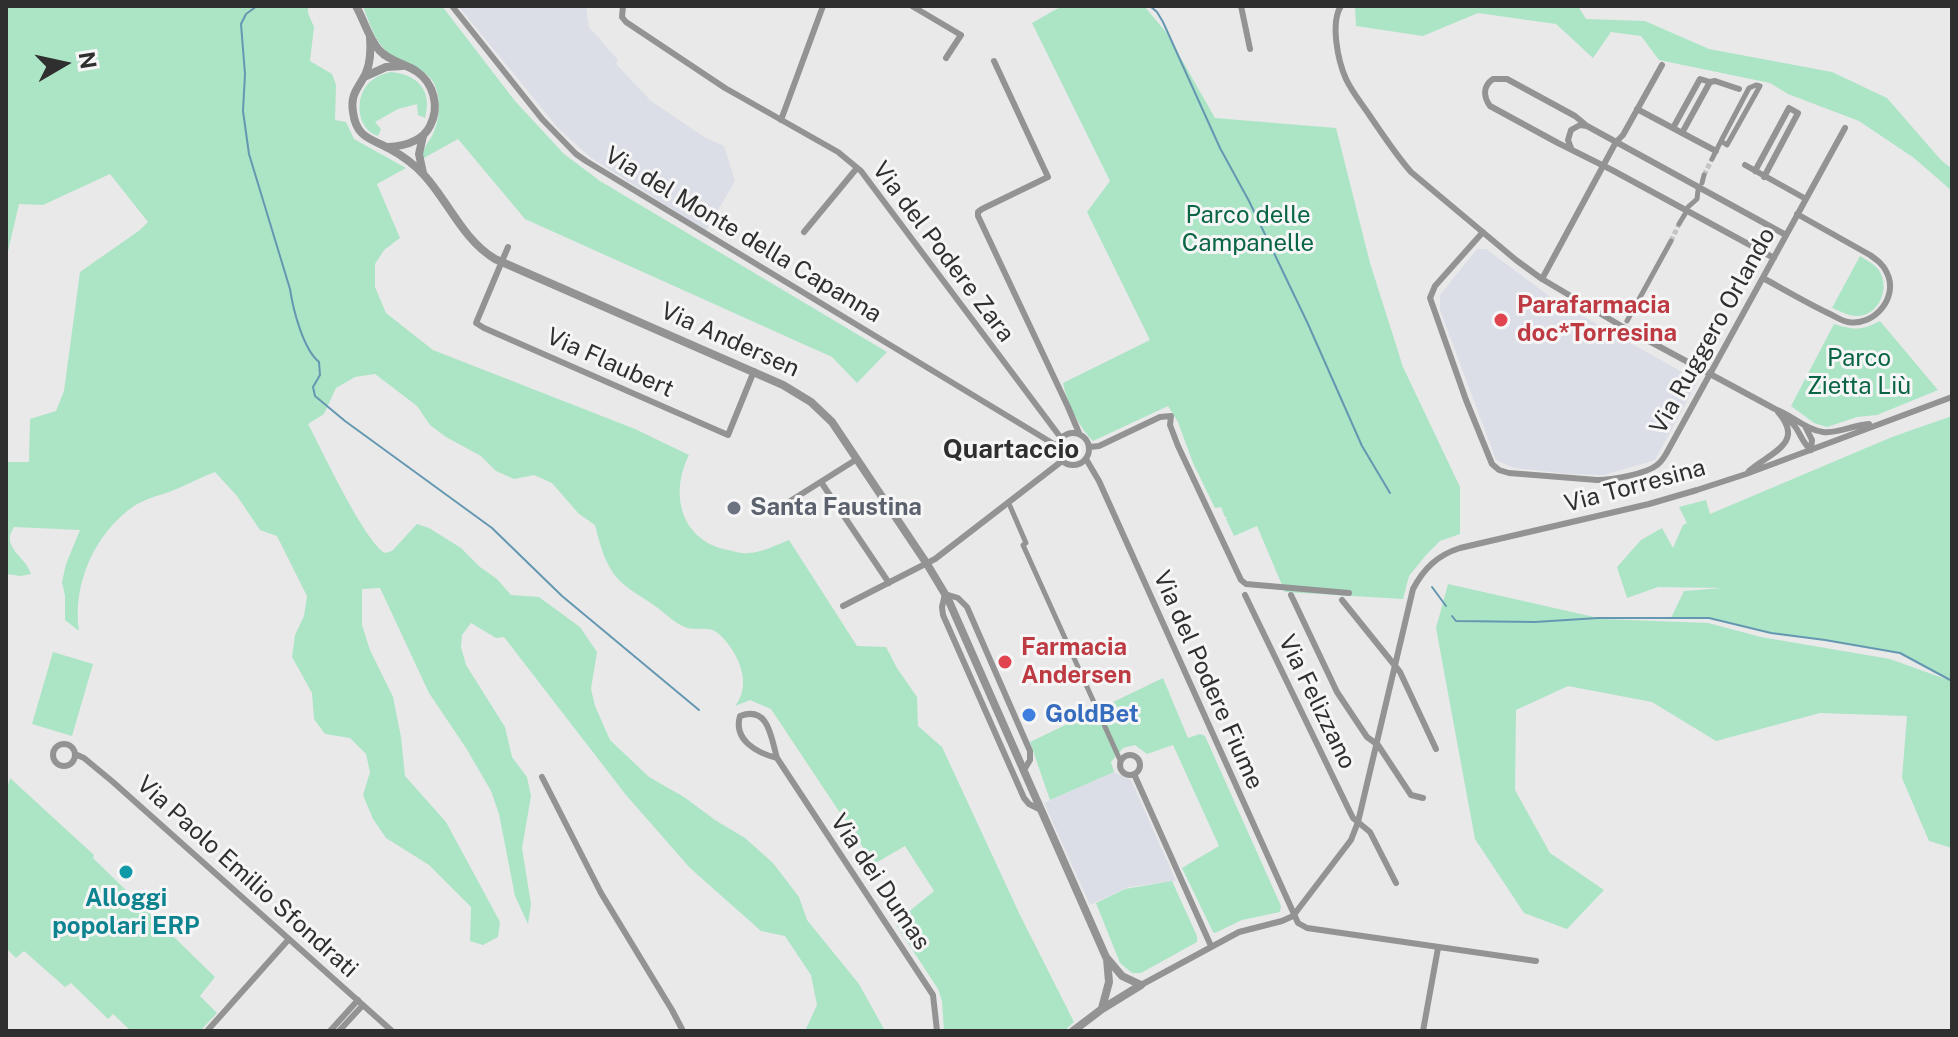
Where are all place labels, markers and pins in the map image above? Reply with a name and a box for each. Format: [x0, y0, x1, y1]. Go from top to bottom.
place label: Parafarmacia doc*Torresina [1517, 292, 1677, 348]
marker: Parafarmacia doc*Torresina [1492, 311, 1510, 329]
place label: Santa Faustina [750, 494, 922, 522]
marker: Santa Faustina [725, 499, 743, 517]
place label: Farmacia Andersen [1021, 634, 1132, 690]
marker: Farmacia Andersen [996, 653, 1014, 671]
place label: GoldBet [1045, 701, 1139, 729]
marker: GoldBet [1020, 706, 1038, 724]
marker: Alloggi popolari ERP [117, 863, 135, 881]
place label: Alloggi popolari ERP [52, 885, 200, 941]

